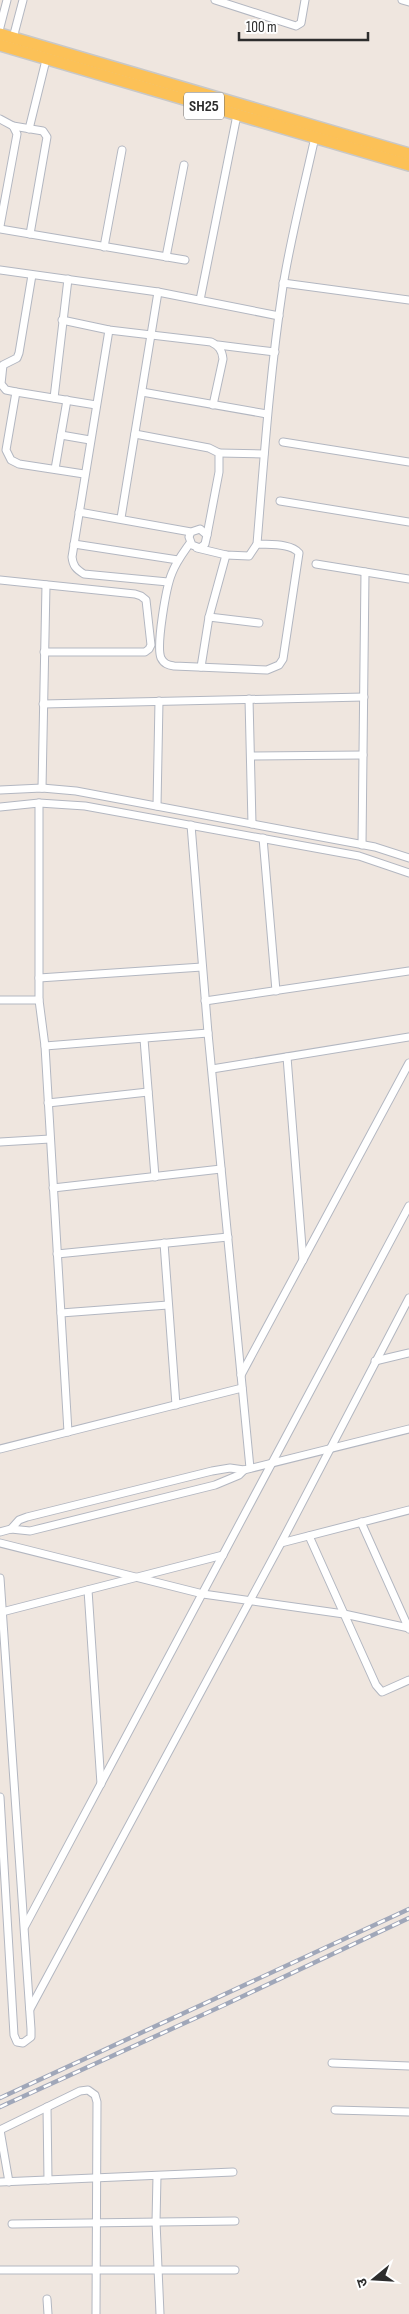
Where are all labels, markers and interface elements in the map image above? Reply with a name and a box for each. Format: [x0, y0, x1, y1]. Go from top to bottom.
scale bar [239, 10, 368, 42]
text: 100 m [246, 18, 277, 37]
road number: SH25 [184, 92, 224, 120]
north arrow [349, 2254, 399, 2304]
text: उ [353, 2276, 371, 2289]

